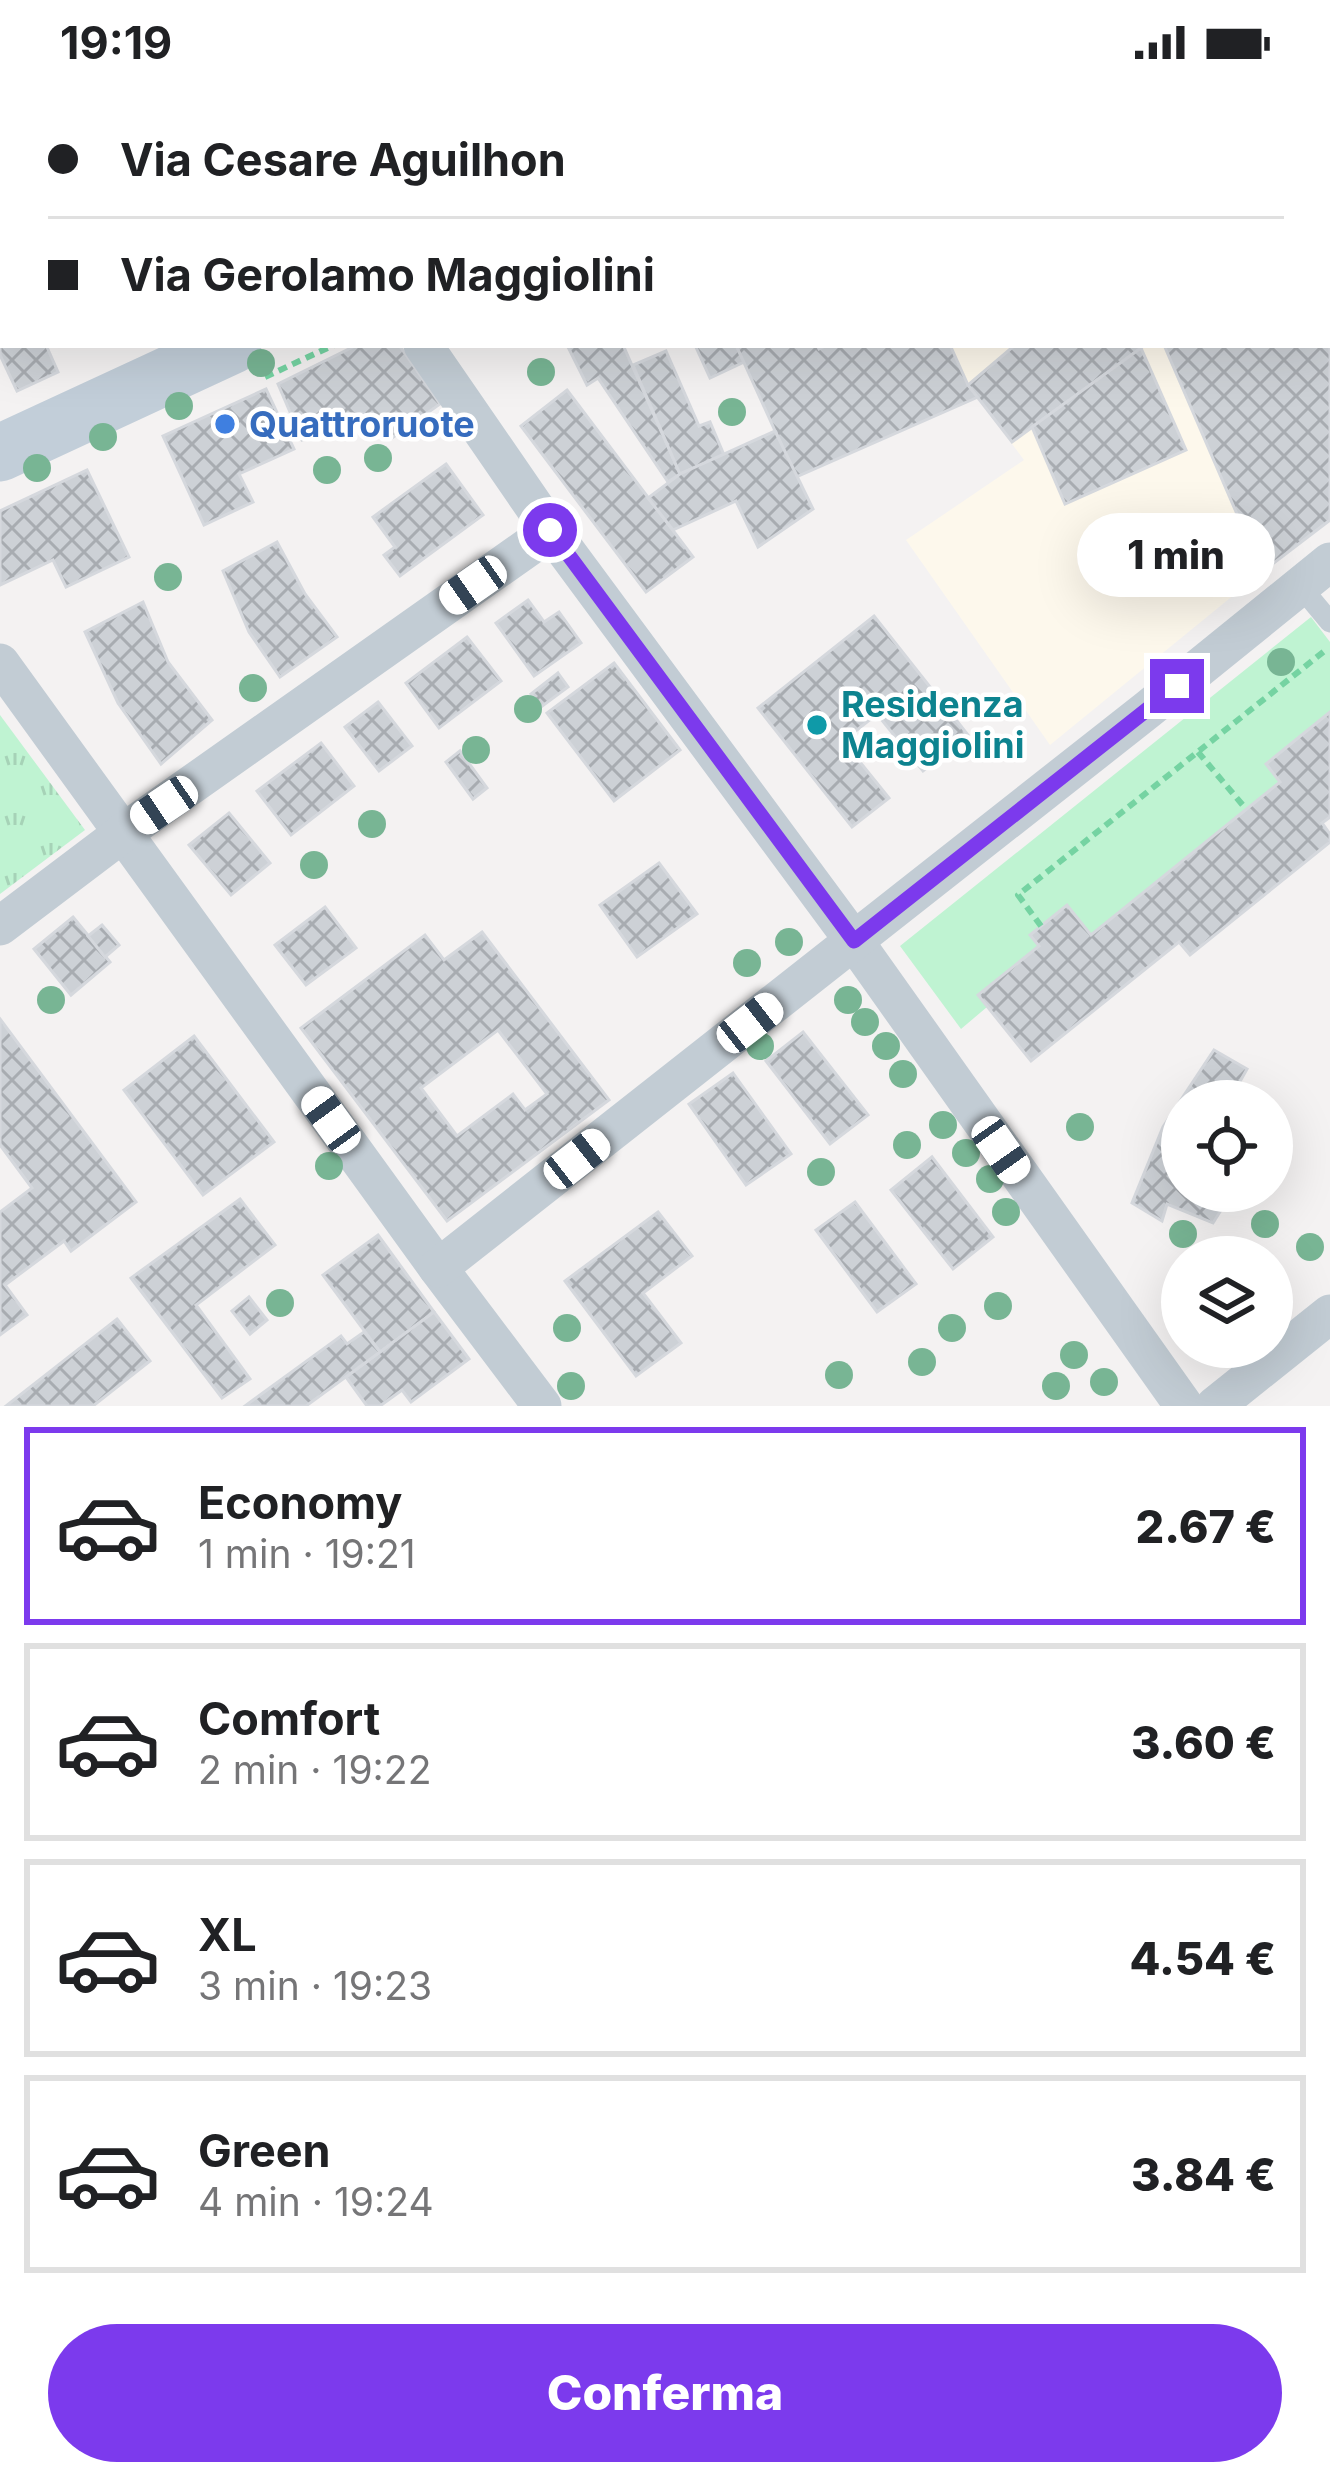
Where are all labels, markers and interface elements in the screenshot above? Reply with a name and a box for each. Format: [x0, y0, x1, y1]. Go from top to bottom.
text: 19:19 [60, 15, 172, 70]
text: Via Cesare Aguilhon [120, 132, 566, 187]
text: Via Gerolamo Maggiolini [120, 247, 655, 302]
place label: Quattroruote [249, 402, 475, 446]
marker: Quattroruote [212, 411, 238, 437]
route start [523, 503, 577, 557]
callout: 1 min [1078, 512, 1276, 596]
text: 1 min [1127, 531, 1225, 578]
car [433, 550, 513, 620]
route end [1150, 659, 1204, 713]
place label: Residenza Maggiolini [841, 682, 1024, 767]
marker: Residenza Maggiolini [804, 712, 830, 738]
car [124, 770, 204, 840]
car [711, 987, 789, 1059]
car [295, 1080, 367, 1160]
map controls [1161, 1080, 1293, 1368]
button: locate [1161, 1080, 1293, 1212]
car [966, 1110, 1036, 1190]
car [538, 1123, 616, 1195]
button: layers [1161, 1236, 1293, 1368]
icon: car [54, 1472, 162, 1580]
text: Economy [198, 1475, 402, 1530]
text: 2.67 € [1136, 1499, 1276, 1554]
text: 1 min · 19:21 [198, 1530, 416, 1577]
icon: car [54, 1688, 162, 1796]
text: Comfort [198, 1691, 380, 1746]
text: 3.60 € [1131, 1715, 1276, 1770]
text: 2 min · 19:22 [198, 1746, 431, 1793]
icon: car [54, 1904, 162, 2012]
text: XL [198, 1907, 257, 1962]
text: 4.54 € [1130, 1931, 1276, 1986]
text: 3 min · 19:23 [198, 1962, 432, 2009]
icon: car [54, 2120, 162, 2228]
text: Green [198, 2123, 331, 2178]
text: 3.84 € [1131, 2147, 1276, 2202]
text: 4 min · 19:24 [198, 2178, 434, 2225]
button: Conferma [48, 2324, 1282, 2462]

